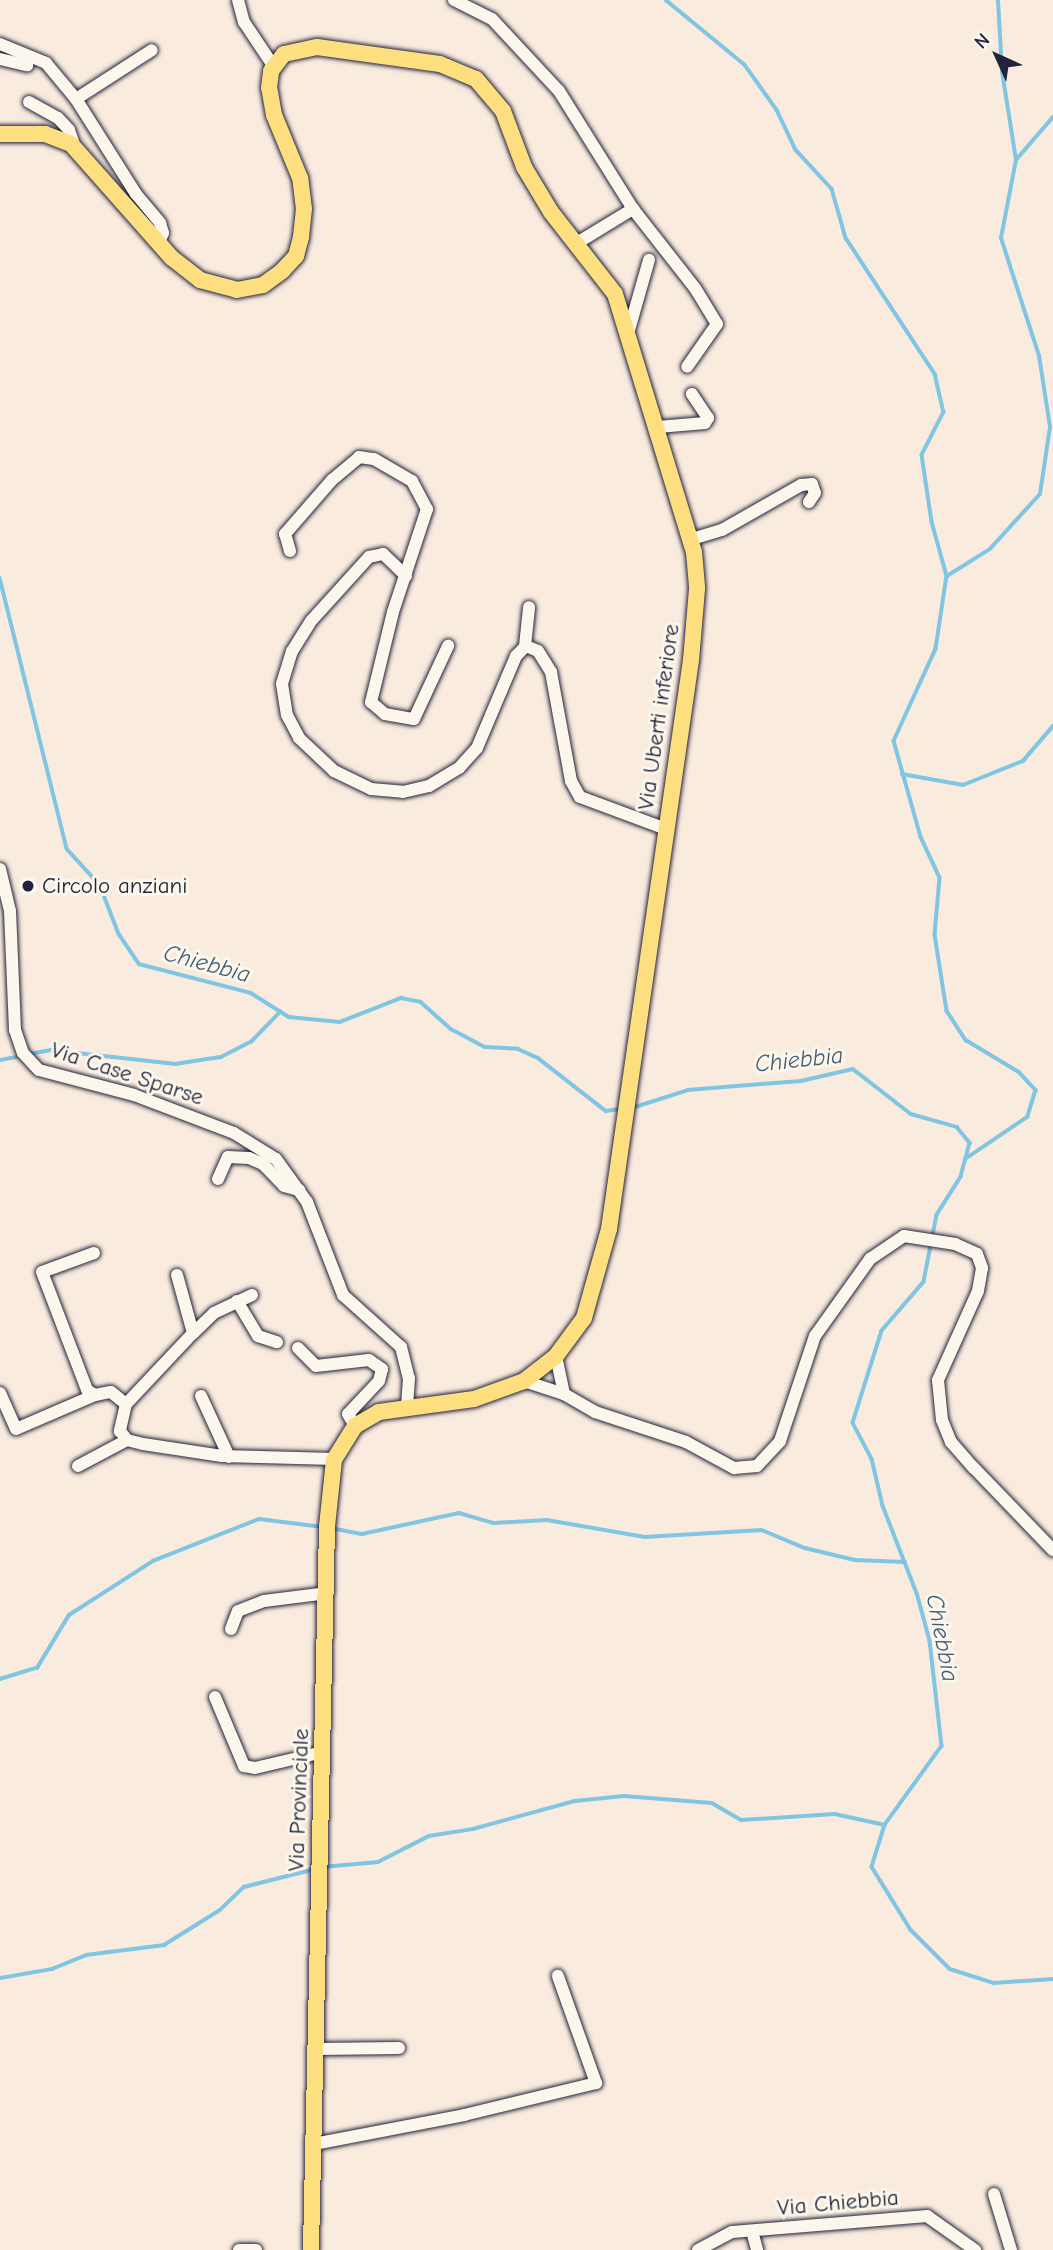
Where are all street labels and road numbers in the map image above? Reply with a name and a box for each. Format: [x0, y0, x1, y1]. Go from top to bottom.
street label: Via Uberti inferiore [632, 622, 686, 812]
street label: Via Case Sparse [47, 1036, 207, 1112]
street label: Via Provinciale [283, 1728, 315, 1872]
street label: Via Chiebbia [776, 2184, 900, 2222]

